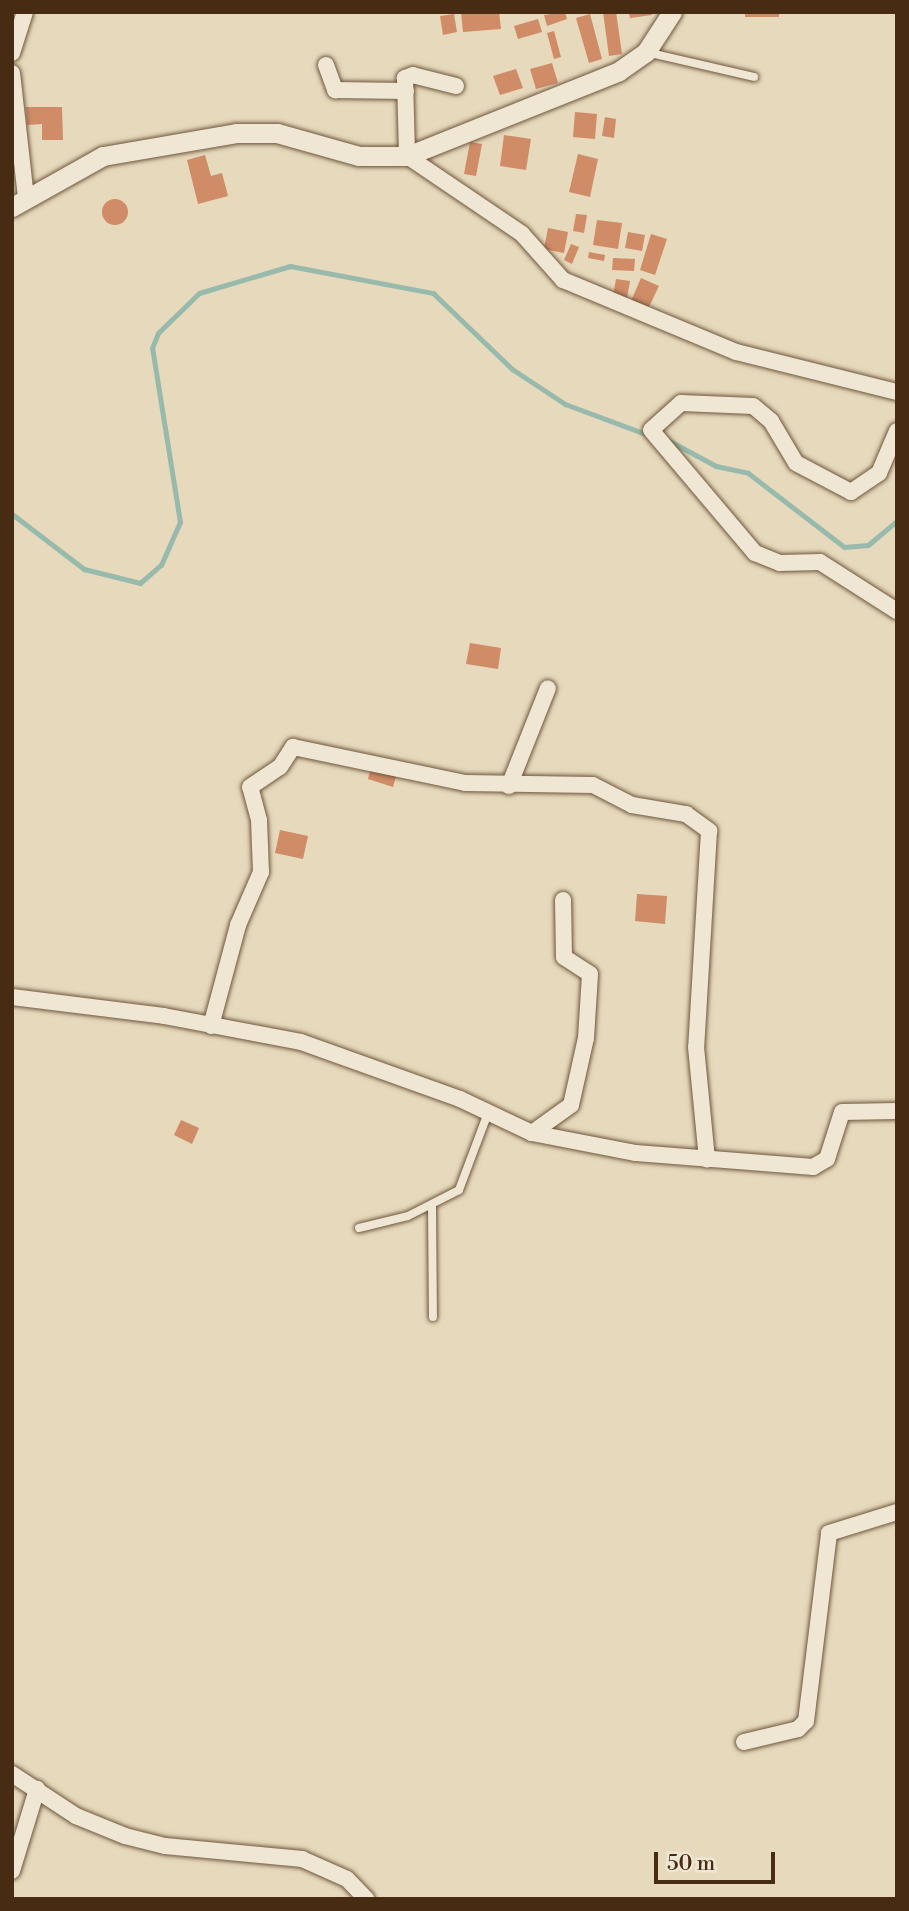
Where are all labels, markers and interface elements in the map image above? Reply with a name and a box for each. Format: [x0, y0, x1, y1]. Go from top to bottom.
scale bar [657, 1838, 778, 1882]
text: 50 m [667, 1851, 715, 1877]

